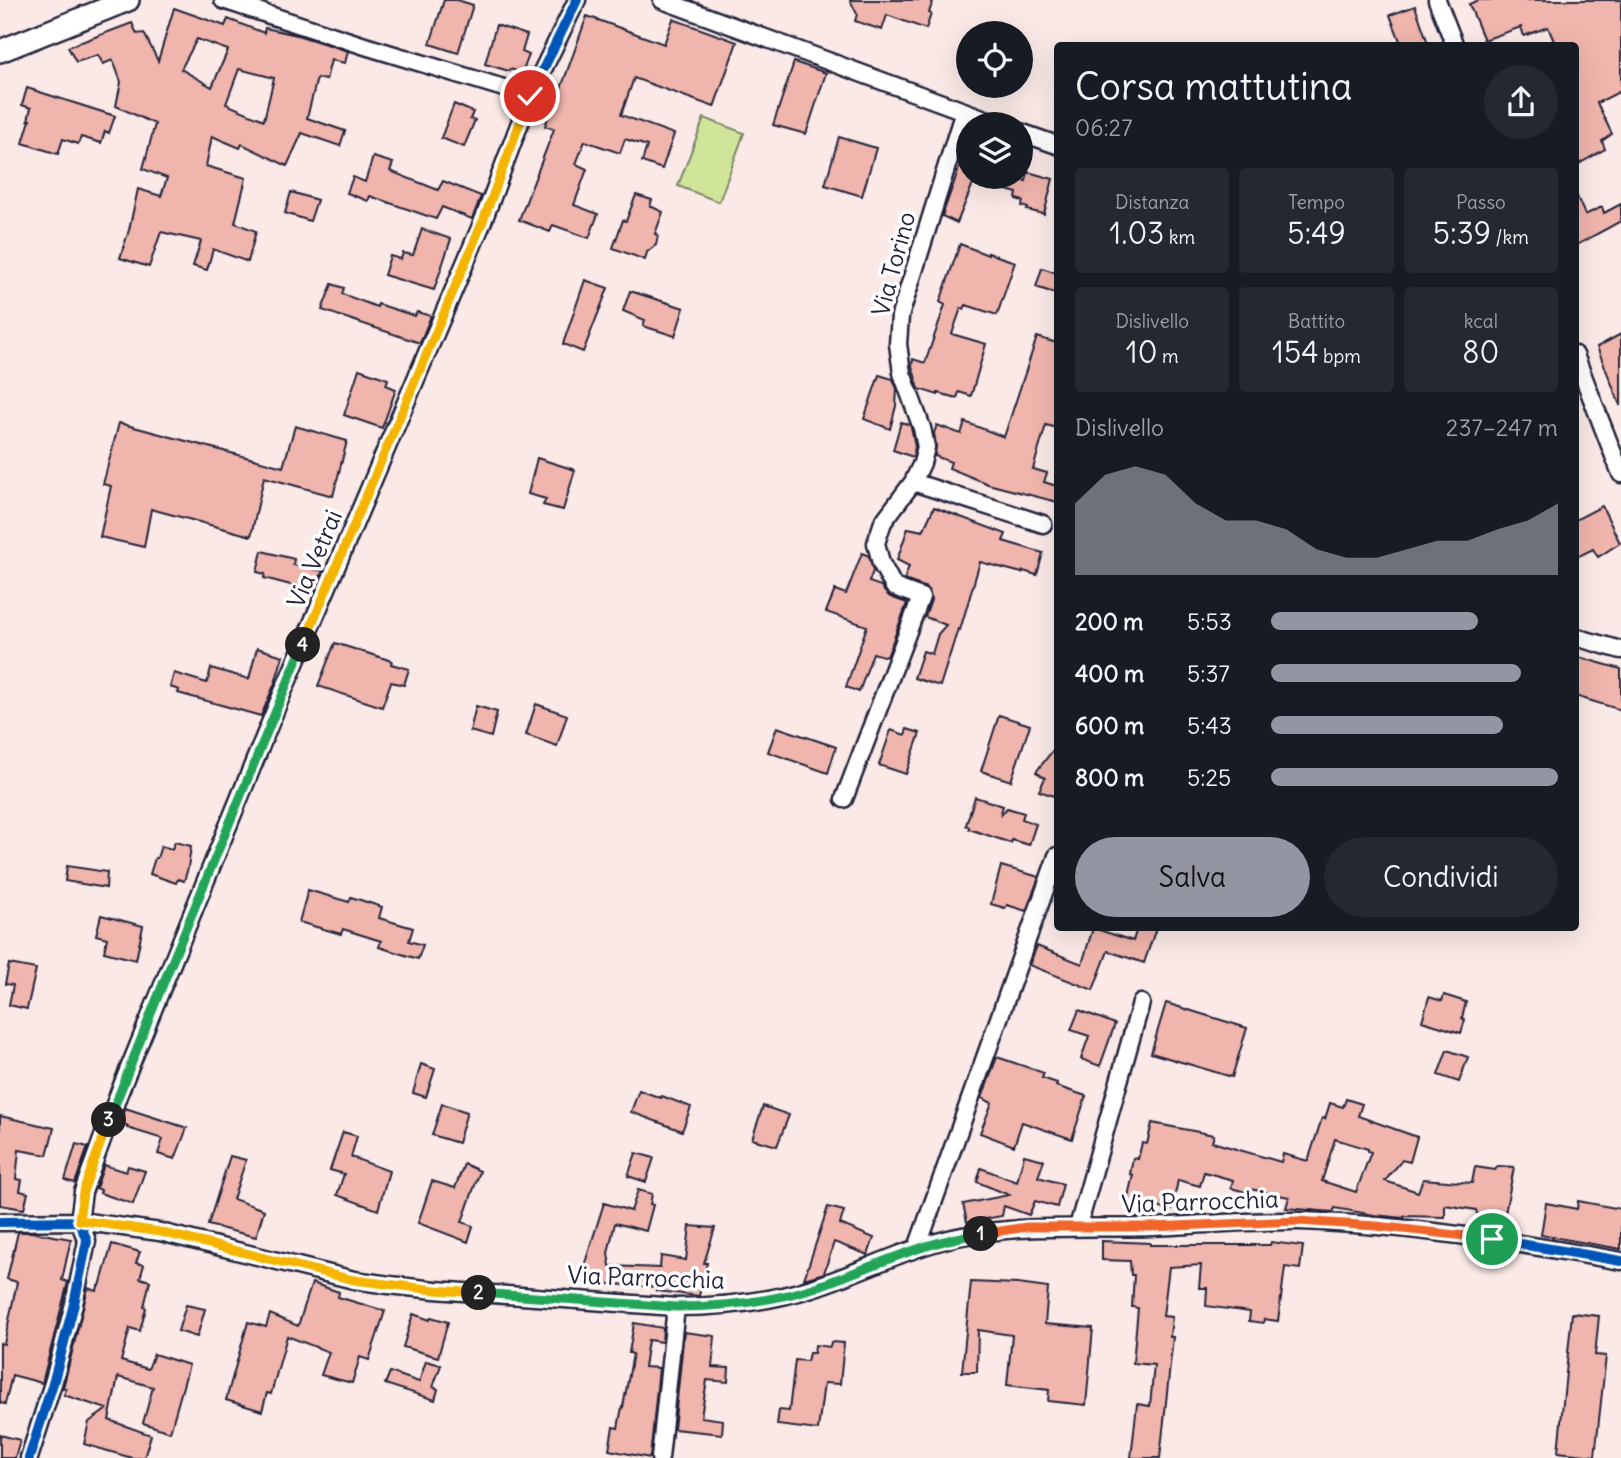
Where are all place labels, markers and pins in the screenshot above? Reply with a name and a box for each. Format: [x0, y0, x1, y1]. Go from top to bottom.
pin [500, 66, 560, 126]
pin: 4 [286, 628, 320, 662]
pin: 3 [92, 1102, 126, 1138]
pin [1462, 1209, 1522, 1269]
pin: 1 [964, 1216, 998, 1252]
pin: 2 [462, 1276, 496, 1310]

